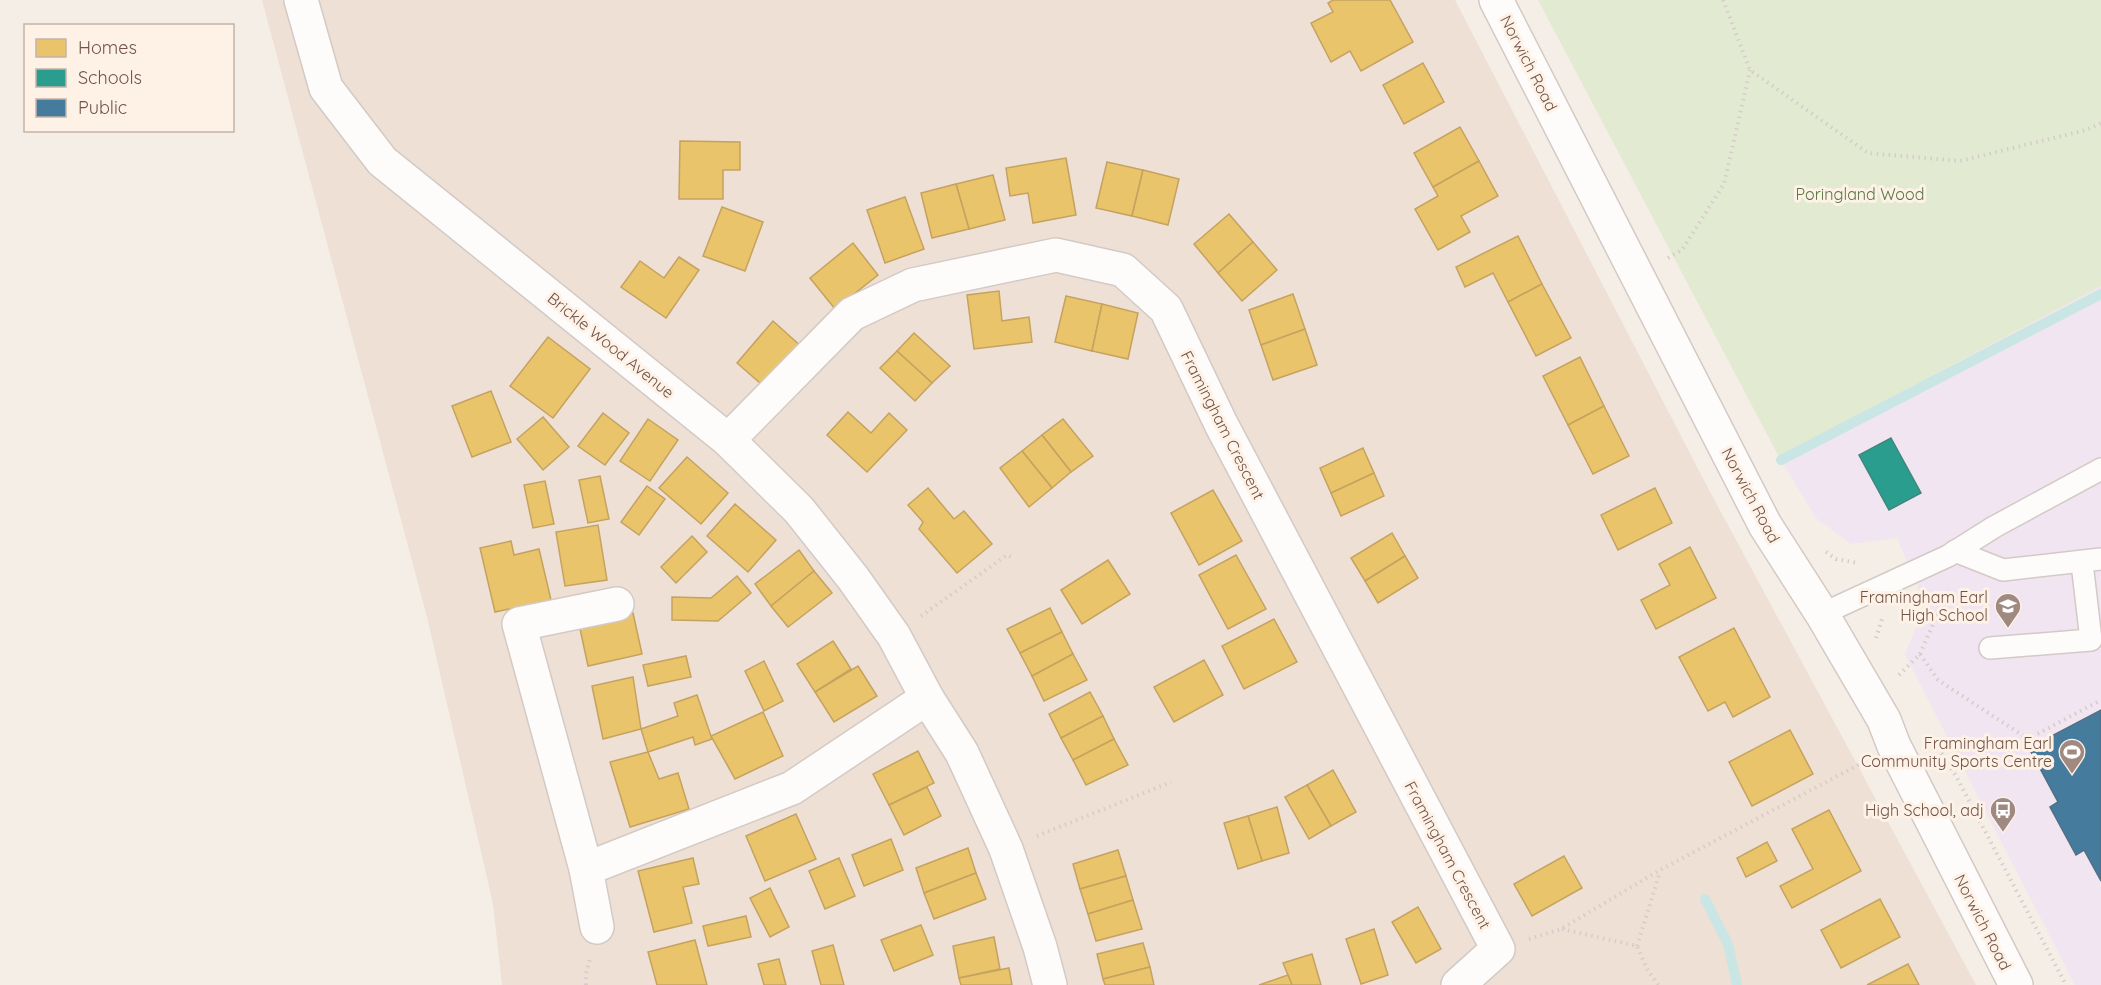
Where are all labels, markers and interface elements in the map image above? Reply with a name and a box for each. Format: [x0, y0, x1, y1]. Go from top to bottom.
street label: Norwich Road [1496, 12, 1562, 114]
legend [24, 24, 234, 132]
text: Homes [78, 36, 137, 59]
text: Schools [78, 66, 142, 89]
text: Public [78, 96, 127, 119]
park label: Poringland Wood [1796, 184, 1924, 204]
street label: Brickle Wood Avenue [544, 288, 678, 402]
street label: Framingham Crescent [1177, 347, 1269, 503]
street label: Norwich Road [1717, 444, 1785, 546]
place label: Framingham Earl High School [1860, 587, 1988, 625]
school or university icon: Framingham Earl High School [1993, 591, 2023, 629]
place label: Framingham Earl Community Sports Centre [1861, 733, 2052, 771]
sports icon: Framingham Earl Community Sports Centre [2057, 737, 2087, 775]
street label: Framingham Crescent [1401, 778, 1495, 932]
bus stop icon: High School, adj [1988, 795, 2018, 833]
place label: High School, adj [1865, 800, 1984, 820]
street label: Norwich Road [1950, 871, 2016, 973]

